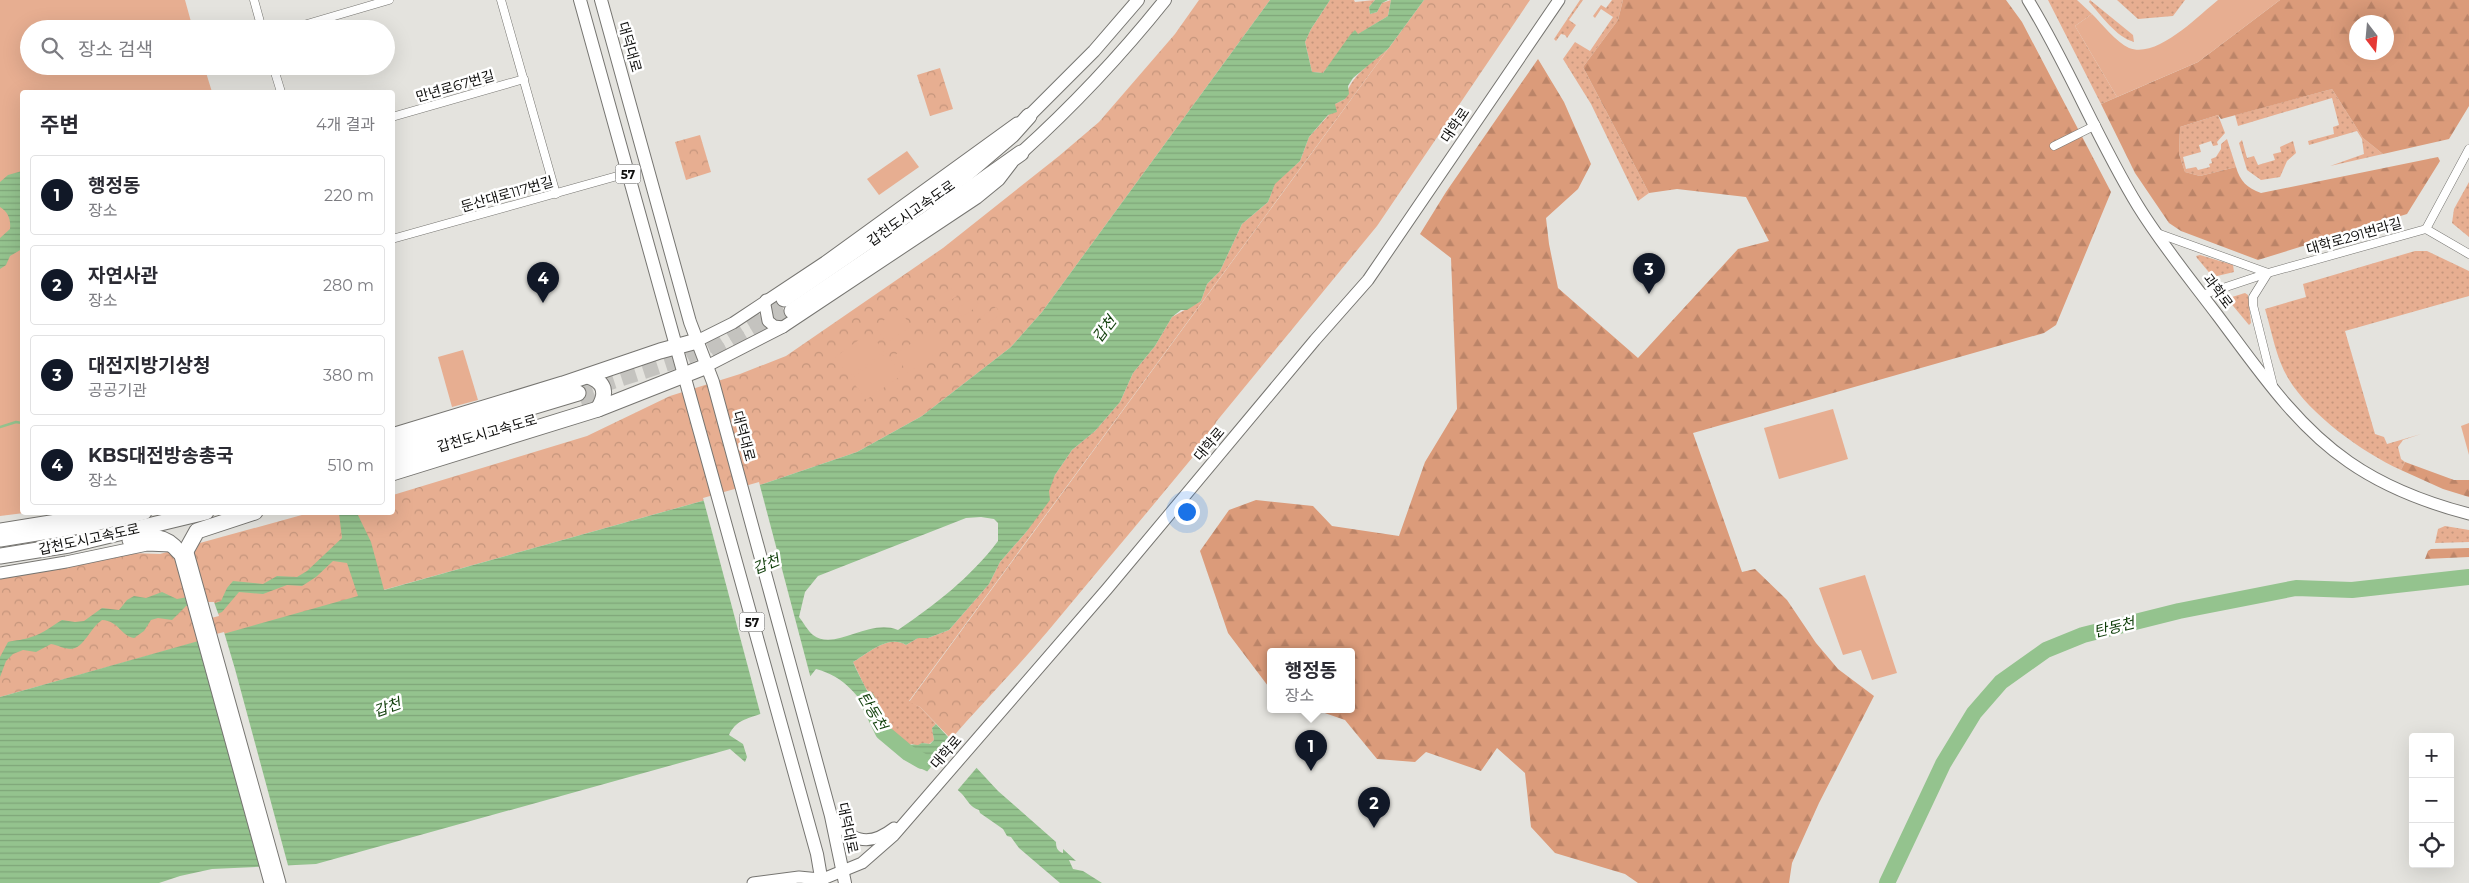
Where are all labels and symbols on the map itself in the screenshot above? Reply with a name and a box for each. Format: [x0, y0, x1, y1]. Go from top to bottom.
north arrow [2349, 15, 2394, 60]
street label: 대덕대로 [614, 20, 646, 74]
street label: 만년로67번길 [414, 66, 496, 106]
street label: 대학로 [1437, 104, 1473, 146]
road number: 57 [616, 164, 640, 183]
street label: 둔산대로117번길 [459, 172, 555, 216]
street label: 갑천도시고속도로 [864, 176, 958, 250]
street label: 대학로291번라길 [2304, 214, 2404, 258]
pin: 3 [1633, 253, 1665, 294]
pin: 4 [527, 262, 559, 303]
street label: 과학로 [2199, 270, 2237, 312]
water label: 갑천 [1088, 311, 1121, 346]
street label: 대덕대로 [729, 409, 759, 463]
street label: 갑천도시고속도로 [435, 410, 539, 456]
street label: 대학로 [1190, 423, 1228, 465]
your location [1174, 499, 1200, 525]
street label: 갑천도시고속도로 [37, 519, 141, 559]
water label: 갑천 [750, 549, 784, 578]
road number: 57 [740, 612, 764, 632]
water label: 탄동천 [2092, 612, 2139, 641]
water label: 탄동천 [854, 688, 893, 736]
water label: 갑천 [371, 693, 405, 721]
pin: 1 [1295, 730, 1327, 771]
street label: 대학로 [927, 731, 966, 772]
pin: 2 [1358, 787, 1390, 828]
street label: 대덕대로 [834, 801, 862, 855]

